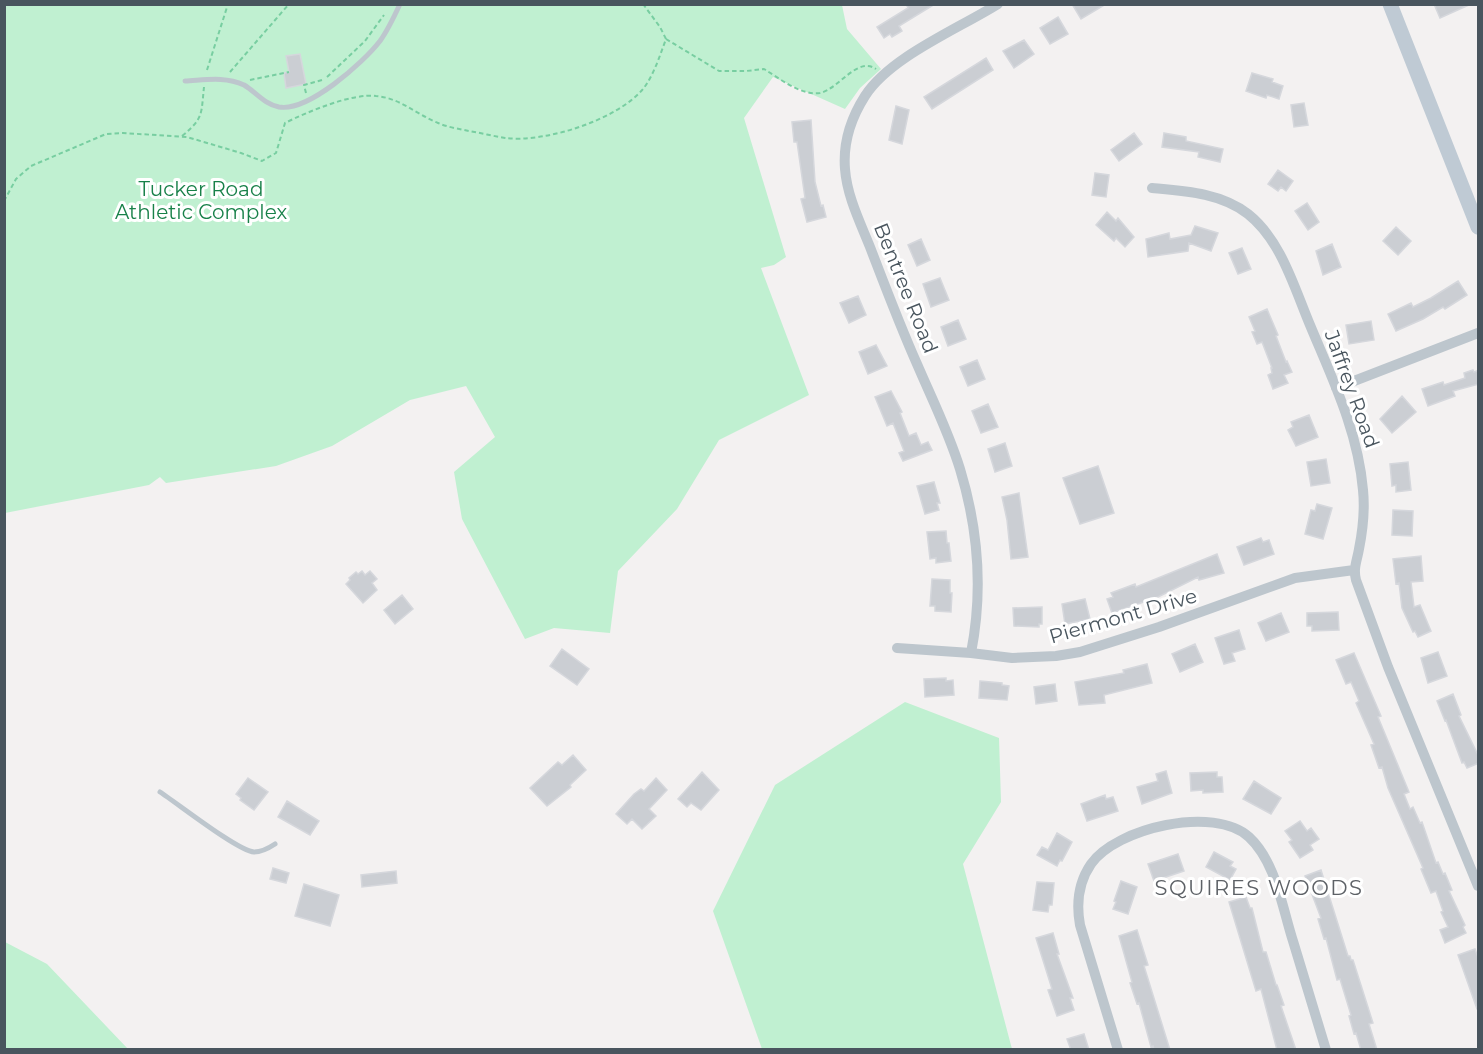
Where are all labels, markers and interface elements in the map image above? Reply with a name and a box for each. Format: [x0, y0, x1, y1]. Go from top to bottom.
park label: Tucker Road Athletic Complex [115, 177, 287, 224]
street label: Bentree Road [869, 219, 943, 357]
street label: Jaffrey Road [1319, 326, 1384, 451]
street label: Piermont Drive [1046, 583, 1200, 649]
district label: SQUIRES WOODS [1154, 875, 1364, 900]

